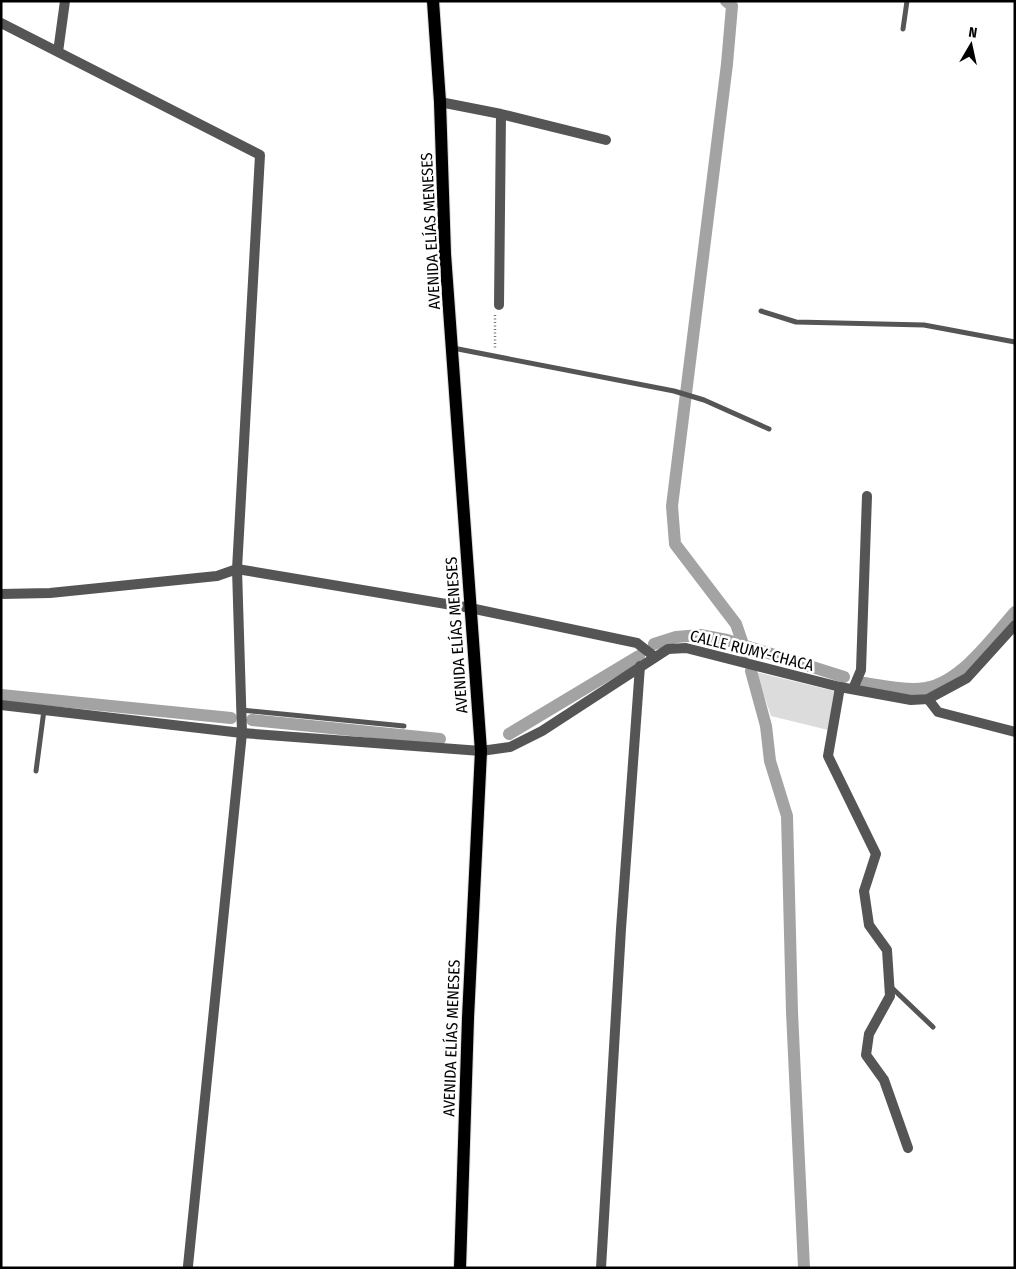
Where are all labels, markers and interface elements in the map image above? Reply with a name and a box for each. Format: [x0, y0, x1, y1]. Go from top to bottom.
north arrow [946, 20, 996, 70]
text: N [967, 24, 978, 42]
street label: AVENIDA ELÍAS MENESES [417, 152, 444, 310]
street label: AVENIDA ELÍAS MENESES [442, 556, 471, 714]
street label: CALLE RUMY-CHACA [688, 626, 816, 675]
street label: AVENIDA ELÍAS MENESES [439, 959, 464, 1117]

